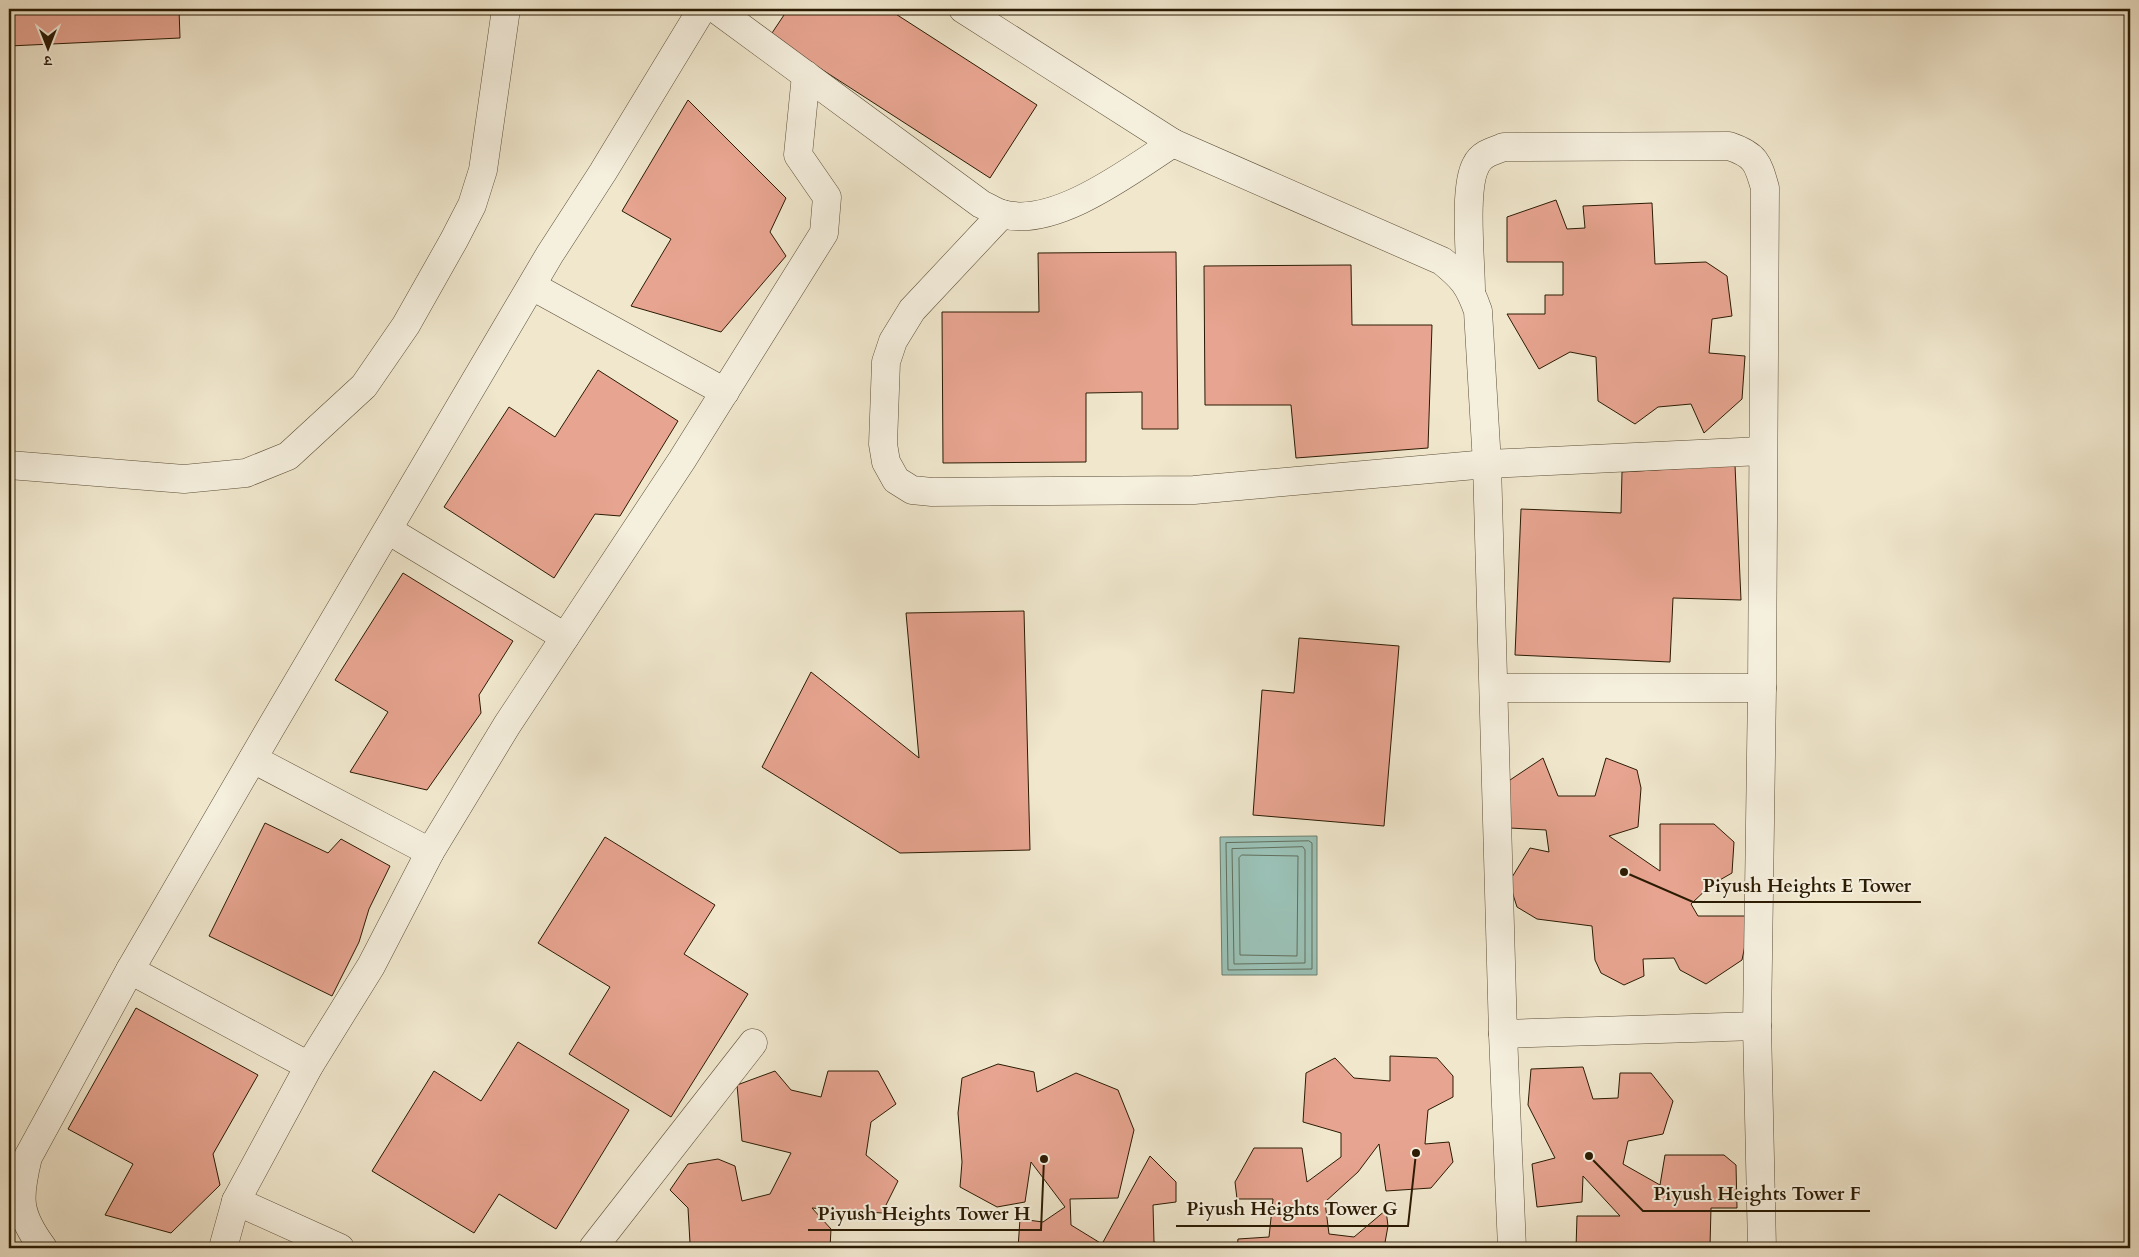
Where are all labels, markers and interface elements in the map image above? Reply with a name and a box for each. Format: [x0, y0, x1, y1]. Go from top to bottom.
north arrow [22, 22, 72, 72]
text: उ [44, 51, 53, 70]
callout: Piyush Heights E Tower [1693, 868, 1921, 902]
text: Piyush Heights E Tower [1703, 873, 1912, 899]
callout: Piyush Heights Tower F [1643, 1177, 1870, 1211]
text: Piyush Heights Tower F [1653, 1181, 1861, 1207]
callout: Piyush Heights Tower G [1176, 1192, 1408, 1226]
callout: Piyush Heights Tower H [808, 1196, 1041, 1230]
text: Piyush Heights Tower G [1186, 1196, 1398, 1222]
text: Piyush Heights Tower H [818, 1201, 1031, 1227]

